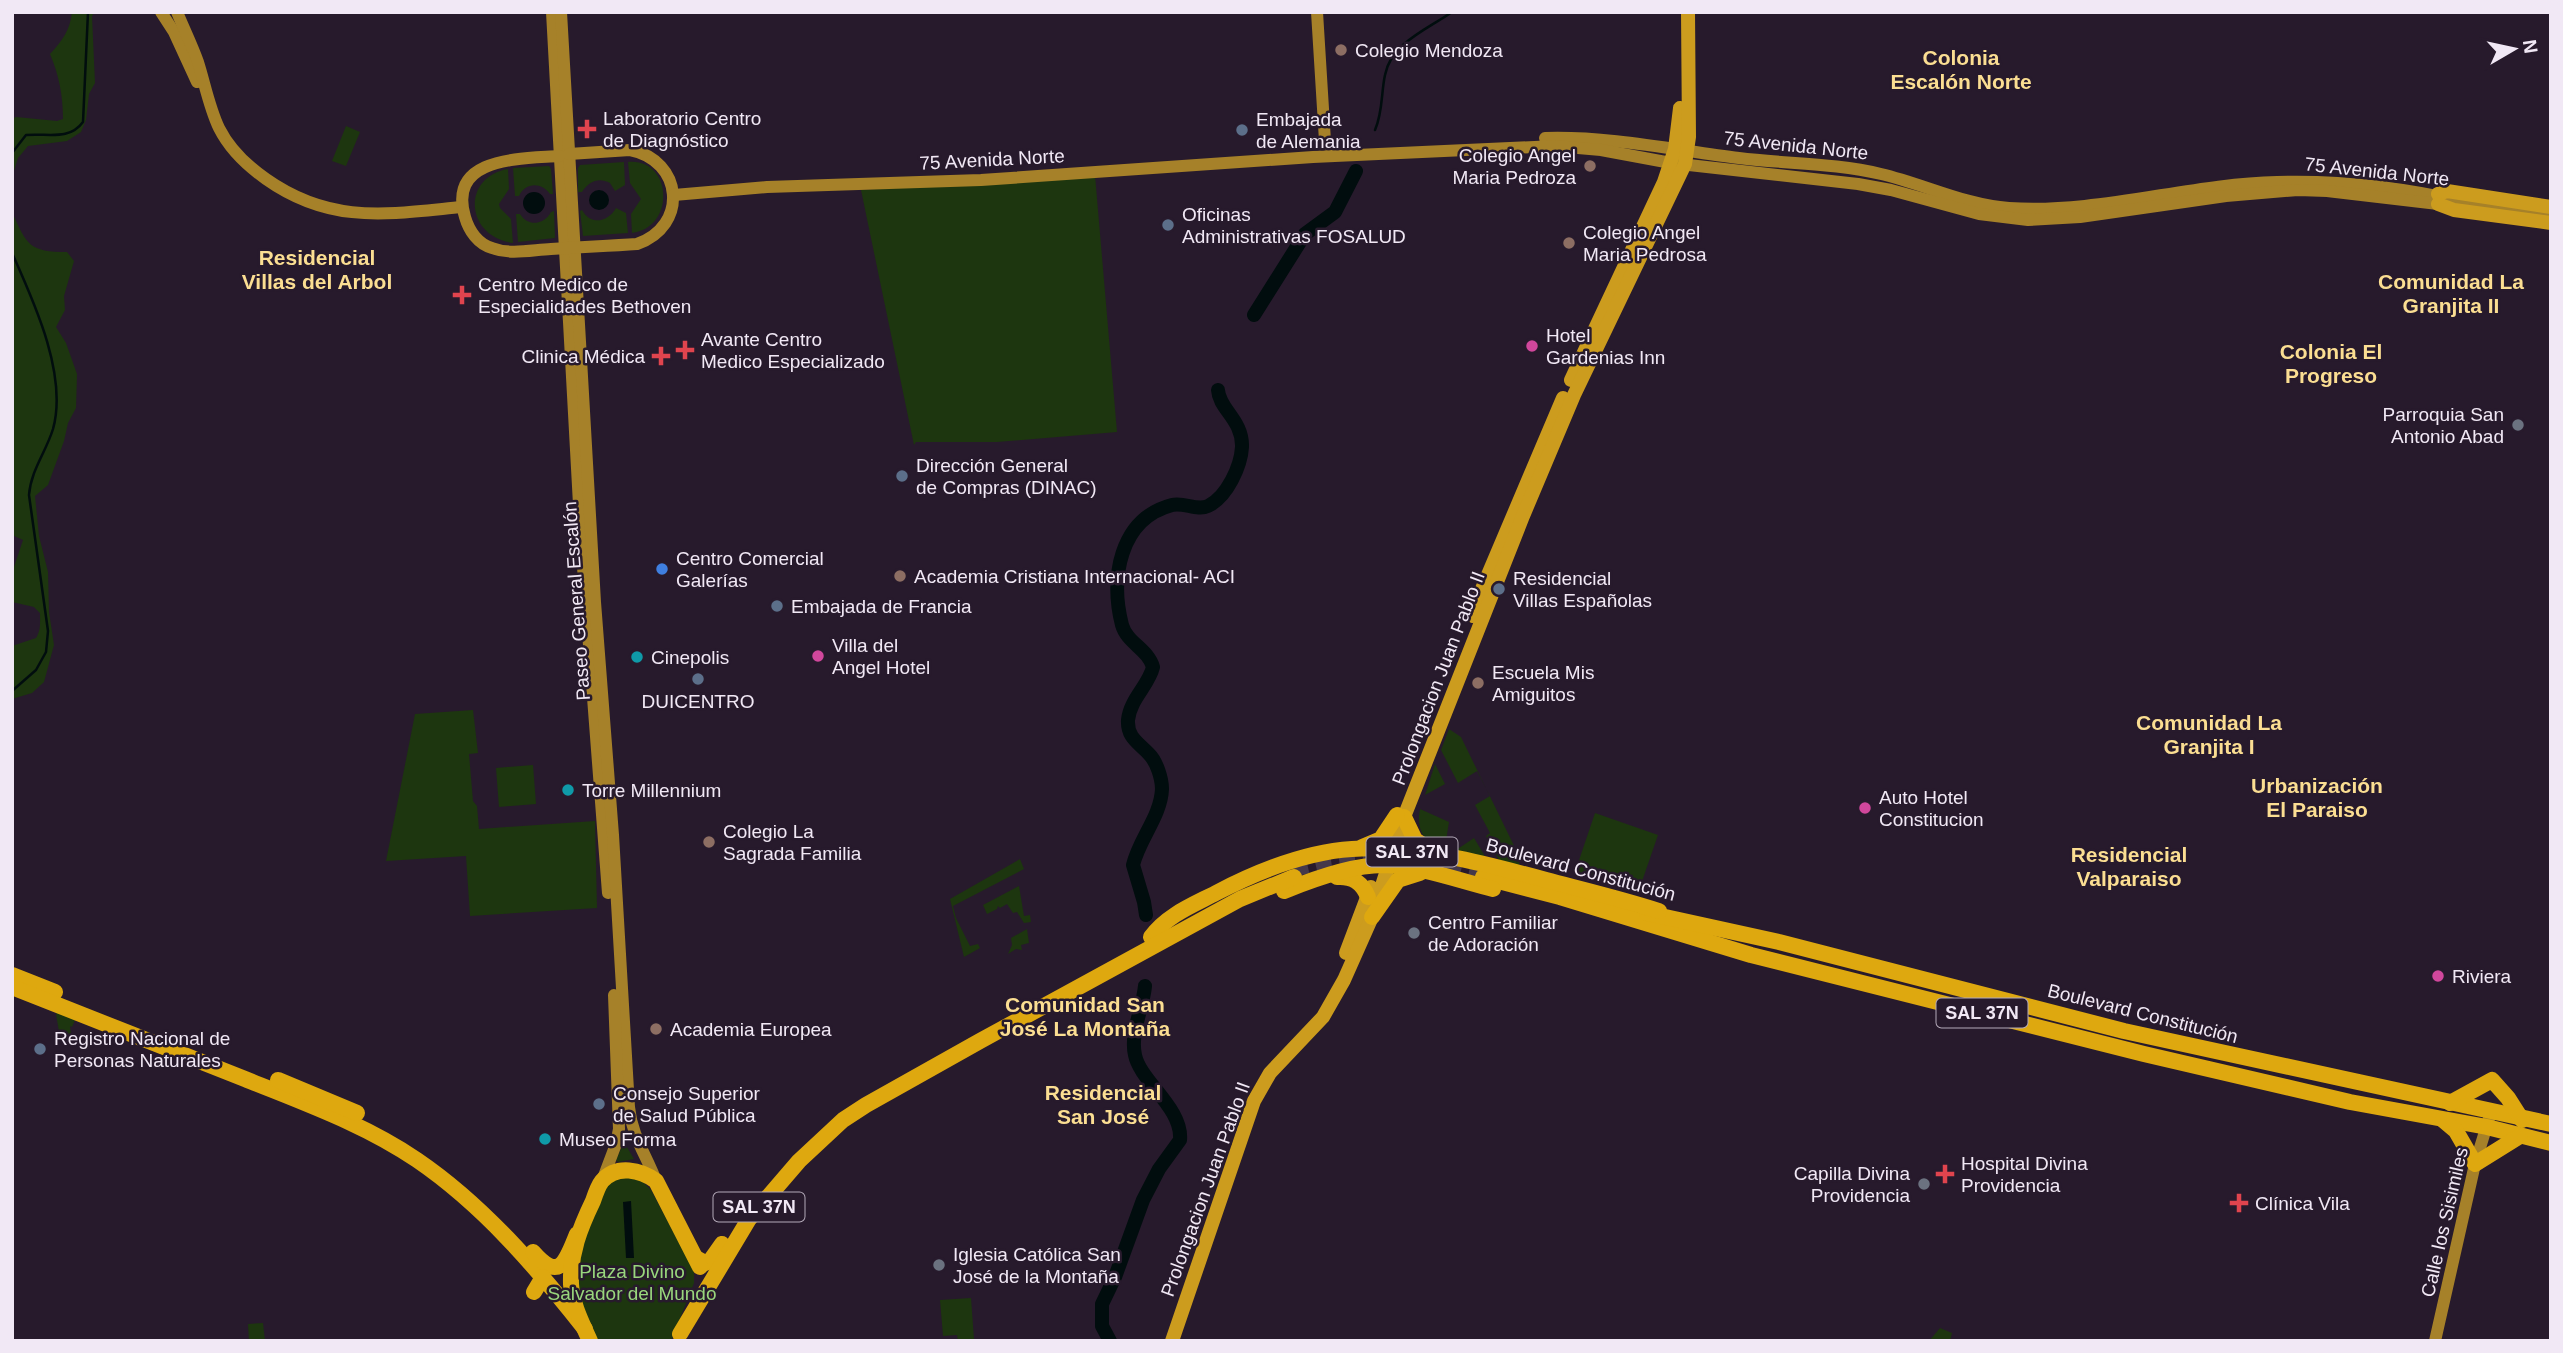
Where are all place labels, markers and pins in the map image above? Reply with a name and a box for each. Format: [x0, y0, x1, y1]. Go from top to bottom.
place label: Colegio Mendoza [1355, 40, 1503, 61]
marker: Colegio Mendoza [1333, 42, 1349, 58]
place label: Laboratorio Centro de Diagnóstico [603, 108, 761, 151]
place label: Embajada de Alemania [1256, 109, 1361, 152]
marker: Laboratorio Centro de Diagnóstico [577, 119, 597, 139]
marker: Embajada de Alemania [1234, 122, 1250, 138]
place label: Colegio Angel Maria Pedroza [1452, 145, 1576, 188]
marker: Colegio Angel Maria Pedroza [1582, 158, 1598, 174]
place label: Oficinas Administrativas FOSALUD [1182, 204, 1406, 247]
marker: Oficinas Administrativas FOSALUD [1160, 217, 1176, 233]
place label: Colegio Angel Maria Pedrosa [1583, 222, 1707, 265]
marker: Colegio Angel Maria Pedrosa [1561, 235, 1577, 251]
place label: Centro Medico de Especialidades Bethoven [478, 274, 691, 317]
marker: Centro Medico de Especialidades Bethoven [452, 285, 472, 305]
place label: Hotel Gardenias Inn [1546, 325, 1665, 368]
place label: Avante Centro Medico Especializado [701, 329, 885, 372]
marker: Hotel Gardenias Inn [1524, 338, 1540, 354]
marker: Avante Centro Medico Especializado [675, 340, 695, 360]
place label: Clinica Médica [521, 346, 645, 367]
marker: Clinica Médica [651, 346, 671, 366]
place label: Parroquia San Antonio Abad [2383, 404, 2504, 447]
marker: Parroquia San Antonio Abad [2510, 417, 2526, 433]
place label: Dirección General de Compras (DINAC) [916, 455, 1097, 498]
marker: Dirección General de Compras (DINAC) [894, 468, 910, 484]
place label: Centro Comercial Galerías [676, 548, 824, 591]
marker: Centro Comercial Galerías [654, 561, 670, 577]
place label: Academia Cristiana Internacional- ACI [914, 566, 1235, 587]
marker: Academia Cristiana Internacional- ACI [892, 568, 908, 584]
place label: Residencial Villas Españolas [1513, 568, 1652, 611]
marker: Residencial Villas Españolas [1491, 581, 1507, 597]
place label: Embajada de Francia [791, 596, 972, 617]
marker: Embajada de Francia [769, 598, 785, 614]
place label: Villa del Angel Hotel [832, 635, 930, 678]
place label: Cinepolis [651, 647, 729, 668]
marker: Villa del Angel Hotel [810, 648, 826, 664]
marker: Cinepolis [629, 649, 645, 665]
place label: Escuela Mis Amiguitos [1492, 662, 1594, 705]
marker: DUICENTRO [690, 671, 706, 687]
marker: Escuela Mis Amiguitos [1470, 675, 1486, 691]
place label: DUICENTRO [642, 691, 754, 712]
place label: Torre Millennium [582, 780, 721, 801]
marker: Torre Millennium [560, 782, 576, 798]
place label: Auto Hotel Constitucion [1879, 787, 1984, 830]
marker: Auto Hotel Constitucion [1857, 800, 1873, 816]
place label: Colegio La Sagrada Familia [723, 821, 862, 864]
marker: Colegio La Sagrada Familia [701, 834, 717, 850]
place label: Centro Familiar de Adoración [1428, 912, 1559, 955]
marker: Centro Familiar de Adoración [1406, 925, 1422, 941]
place label: Riviera [2452, 966, 2512, 987]
marker: Riviera [2430, 968, 2446, 984]
place label: Academia Europea [670, 1019, 832, 1040]
marker: Academia Europea [648, 1021, 664, 1037]
place label: Registro Nacional de Personas Naturales [54, 1028, 230, 1071]
marker: Registro Nacional de Personas Naturales [32, 1041, 48, 1057]
place label: Consejo Superior de Salud Pública [613, 1083, 760, 1126]
marker: Consejo Superior de Salud Pública [591, 1096, 607, 1112]
place label: Museo Forma [559, 1129, 677, 1150]
marker: Museo Forma [537, 1131, 553, 1147]
place label: Hospital Divina Providencia [1961, 1153, 2088, 1196]
place label: Capilla Divina Providencia [1794, 1163, 1910, 1206]
marker: Hospital Divina Providencia [1935, 1164, 1955, 1184]
marker: Capilla Divina Providencia [1916, 1176, 1932, 1192]
marker: Clínica Vila [2229, 1193, 2249, 1213]
place label: Clínica Vila [2255, 1193, 2350, 1214]
place label: Iglesia Católica San José de la Montaña [953, 1244, 1121, 1287]
marker: Iglesia Católica San José de la Montaña [931, 1257, 947, 1273]

